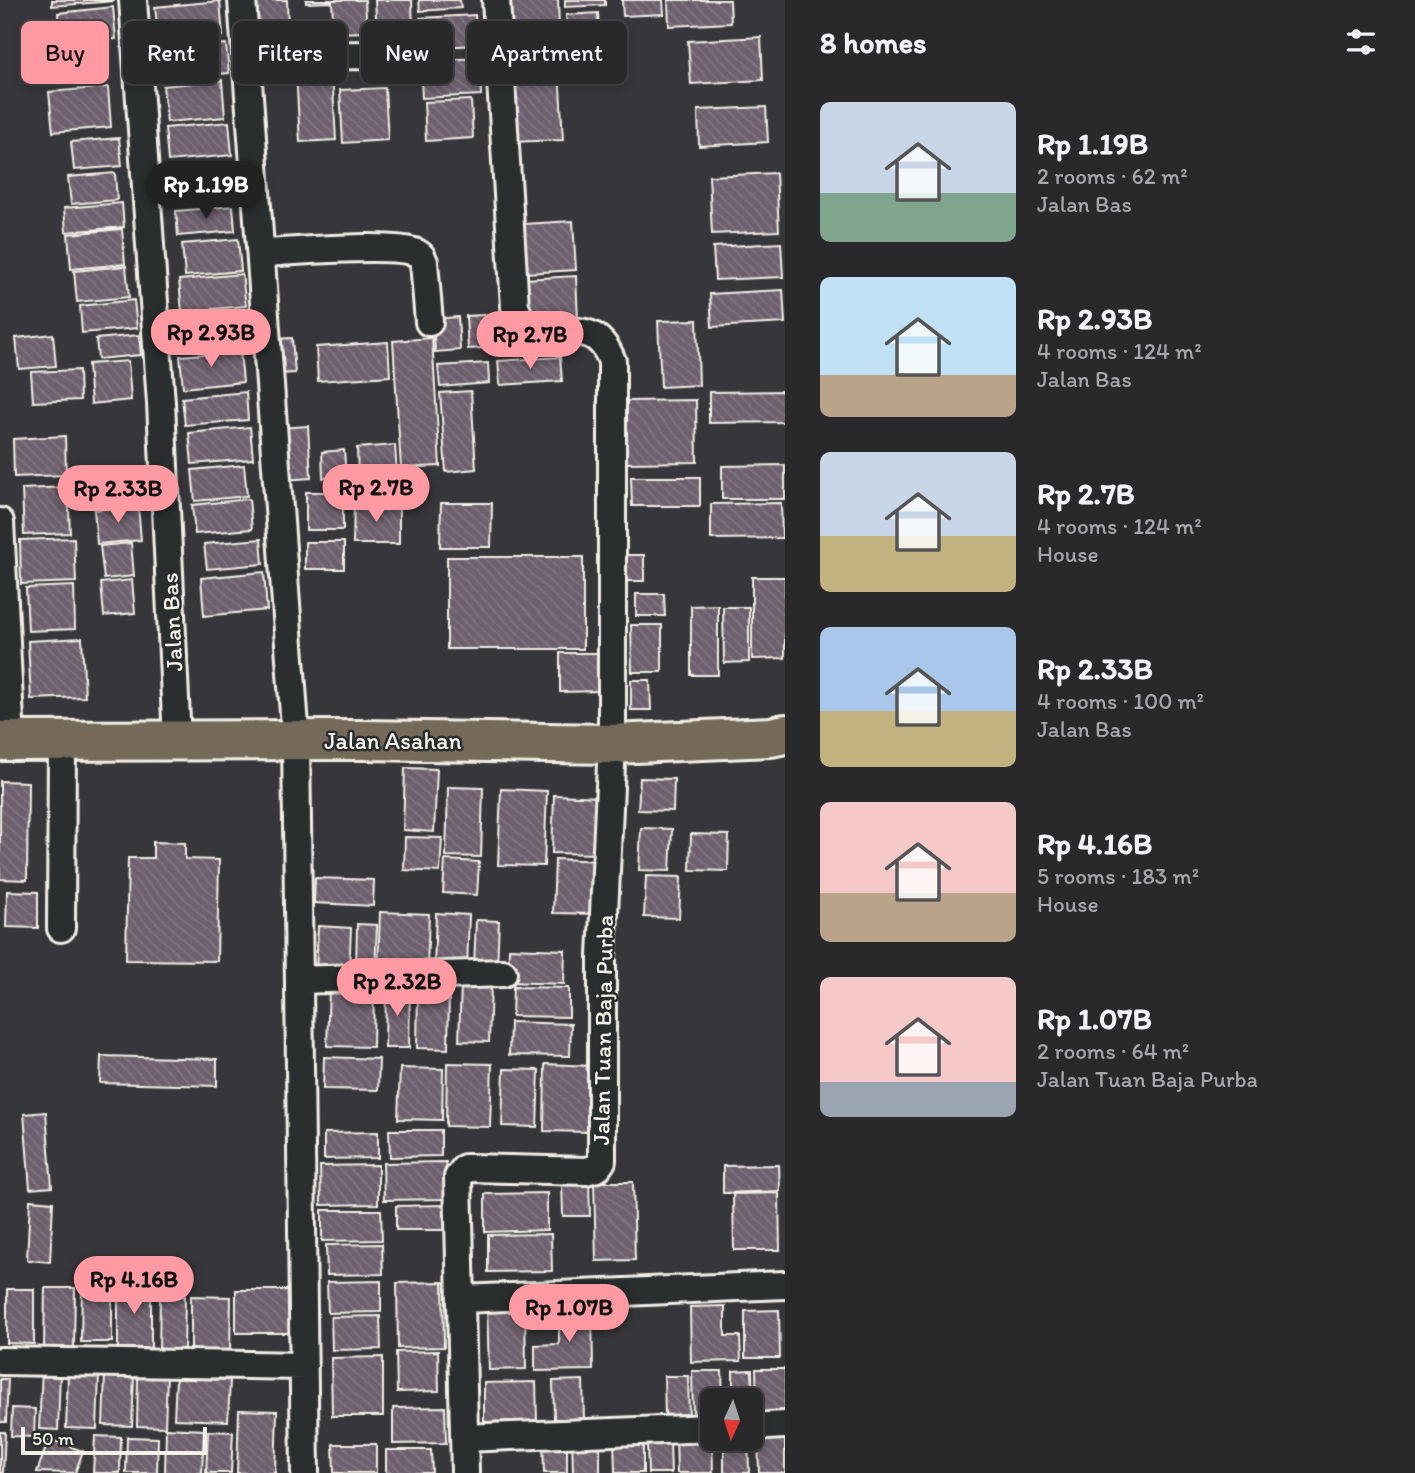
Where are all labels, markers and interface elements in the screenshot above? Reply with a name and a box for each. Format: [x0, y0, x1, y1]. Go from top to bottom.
chip: Buy [21, 21, 109, 84]
chip: Rent [123, 21, 219, 84]
chip: Filters [233, 21, 347, 84]
chip: New [361, 21, 453, 84]
chip: Apartment [467, 21, 627, 84]
icon: filters [1342, 23, 1380, 61]
text: 8 homes [820, 24, 927, 61]
text: Rp 1.19B [1037, 125, 1148, 162]
icon: home [876, 130, 960, 214]
pin: Rp 1.19B [134, 162, 278, 221]
text: 2 rooms · 62 m² [1037, 162, 1188, 190]
text: Rp 1.19B [163, 170, 249, 198]
text: Jalan Bas [1037, 190, 1132, 218]
text: Rp 2.93B [1037, 300, 1152, 337]
icon: home [876, 305, 960, 389]
pin: Rp 2.93B [139, 310, 283, 369]
pin: Rp 2.7B [465, 312, 595, 371]
text: Rp 2.93B [167, 318, 255, 346]
text: Rp 2.7B [493, 320, 567, 348]
text: 4 rooms · 124 m² [1037, 337, 1202, 365]
text: Jalan Bas [1037, 365, 1132, 393]
pin: Rp 2.7B [311, 464, 441, 524]
pin: Rp 2.33B [46, 466, 190, 525]
text: Rp 2.7B [339, 473, 413, 501]
text: Rp 2.33B [74, 474, 162, 502]
text: Rp 2.7B [1037, 475, 1135, 512]
icon: home [876, 480, 960, 564]
text: 4 rooms · 124 m² [1037, 512, 1202, 540]
text: House [1037, 540, 1099, 568]
street label: Jalan Bas [154, 572, 189, 672]
text: Rp 2.33B [1037, 650, 1153, 687]
icon: home [876, 655, 960, 739]
text: 4 rooms · 100 m² [1037, 687, 1204, 715]
text: Jalan Bas [1037, 715, 1132, 743]
street label: Jalan Asahan [324, 726, 462, 755]
text: Rp 4.16B [1037, 825, 1152, 862]
icon: home [876, 830, 960, 914]
text: 5 rooms · 183 m² [1037, 862, 1199, 890]
text: House [1037, 890, 1099, 918]
street label: Jalan Tuan Baja Purba [586, 914, 619, 1145]
pin: Rp 2.32B [325, 958, 469, 1018]
text: Rp 2.32B [353, 967, 441, 995]
text: Rp 1.07B [1037, 1000, 1152, 1037]
icon: home [876, 1005, 960, 1089]
text: 2 rooms · 64 m² [1037, 1037, 1189, 1065]
text: Jalan Tuan Baja Purba [1037, 1065, 1258, 1093]
pin: Rp 4.16B [62, 1256, 206, 1316]
text: Rp 4.16B [90, 1265, 178, 1293]
pin: Rp 1.07B [497, 1284, 641, 1344]
text: Rp 1.07B [525, 1293, 613, 1321]
north arrow [700, 1388, 763, 1451]
map controls [700, 1388, 763, 1451]
scale bar [21, 1424, 206, 1456]
text: 50 m [32, 1427, 74, 1450]

